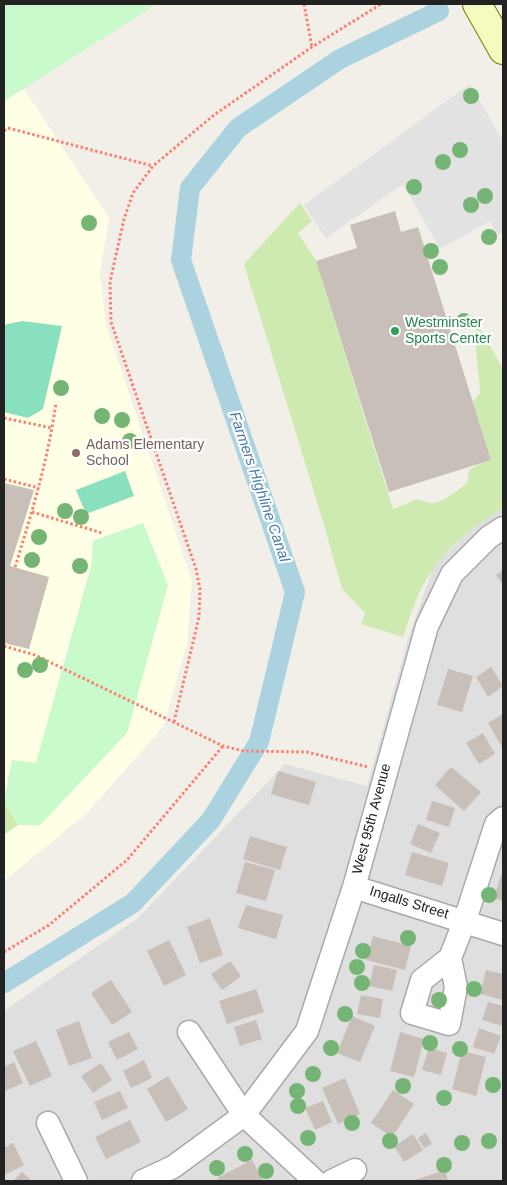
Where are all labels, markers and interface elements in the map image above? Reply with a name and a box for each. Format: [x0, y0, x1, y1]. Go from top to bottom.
place label: Westminster Sports Center [405, 315, 491, 348]
marker: Westminster Sports Center [389, 325, 401, 337]
water label: Farmers Highline Canal [225, 410, 293, 564]
place label: Adams Elementary School [86, 437, 204, 470]
marker: Adams Elementary School [70, 447, 82, 459]
street label: West 95th Avenue [349, 762, 395, 876]
street label: Ingalls Street [367, 883, 451, 923]

